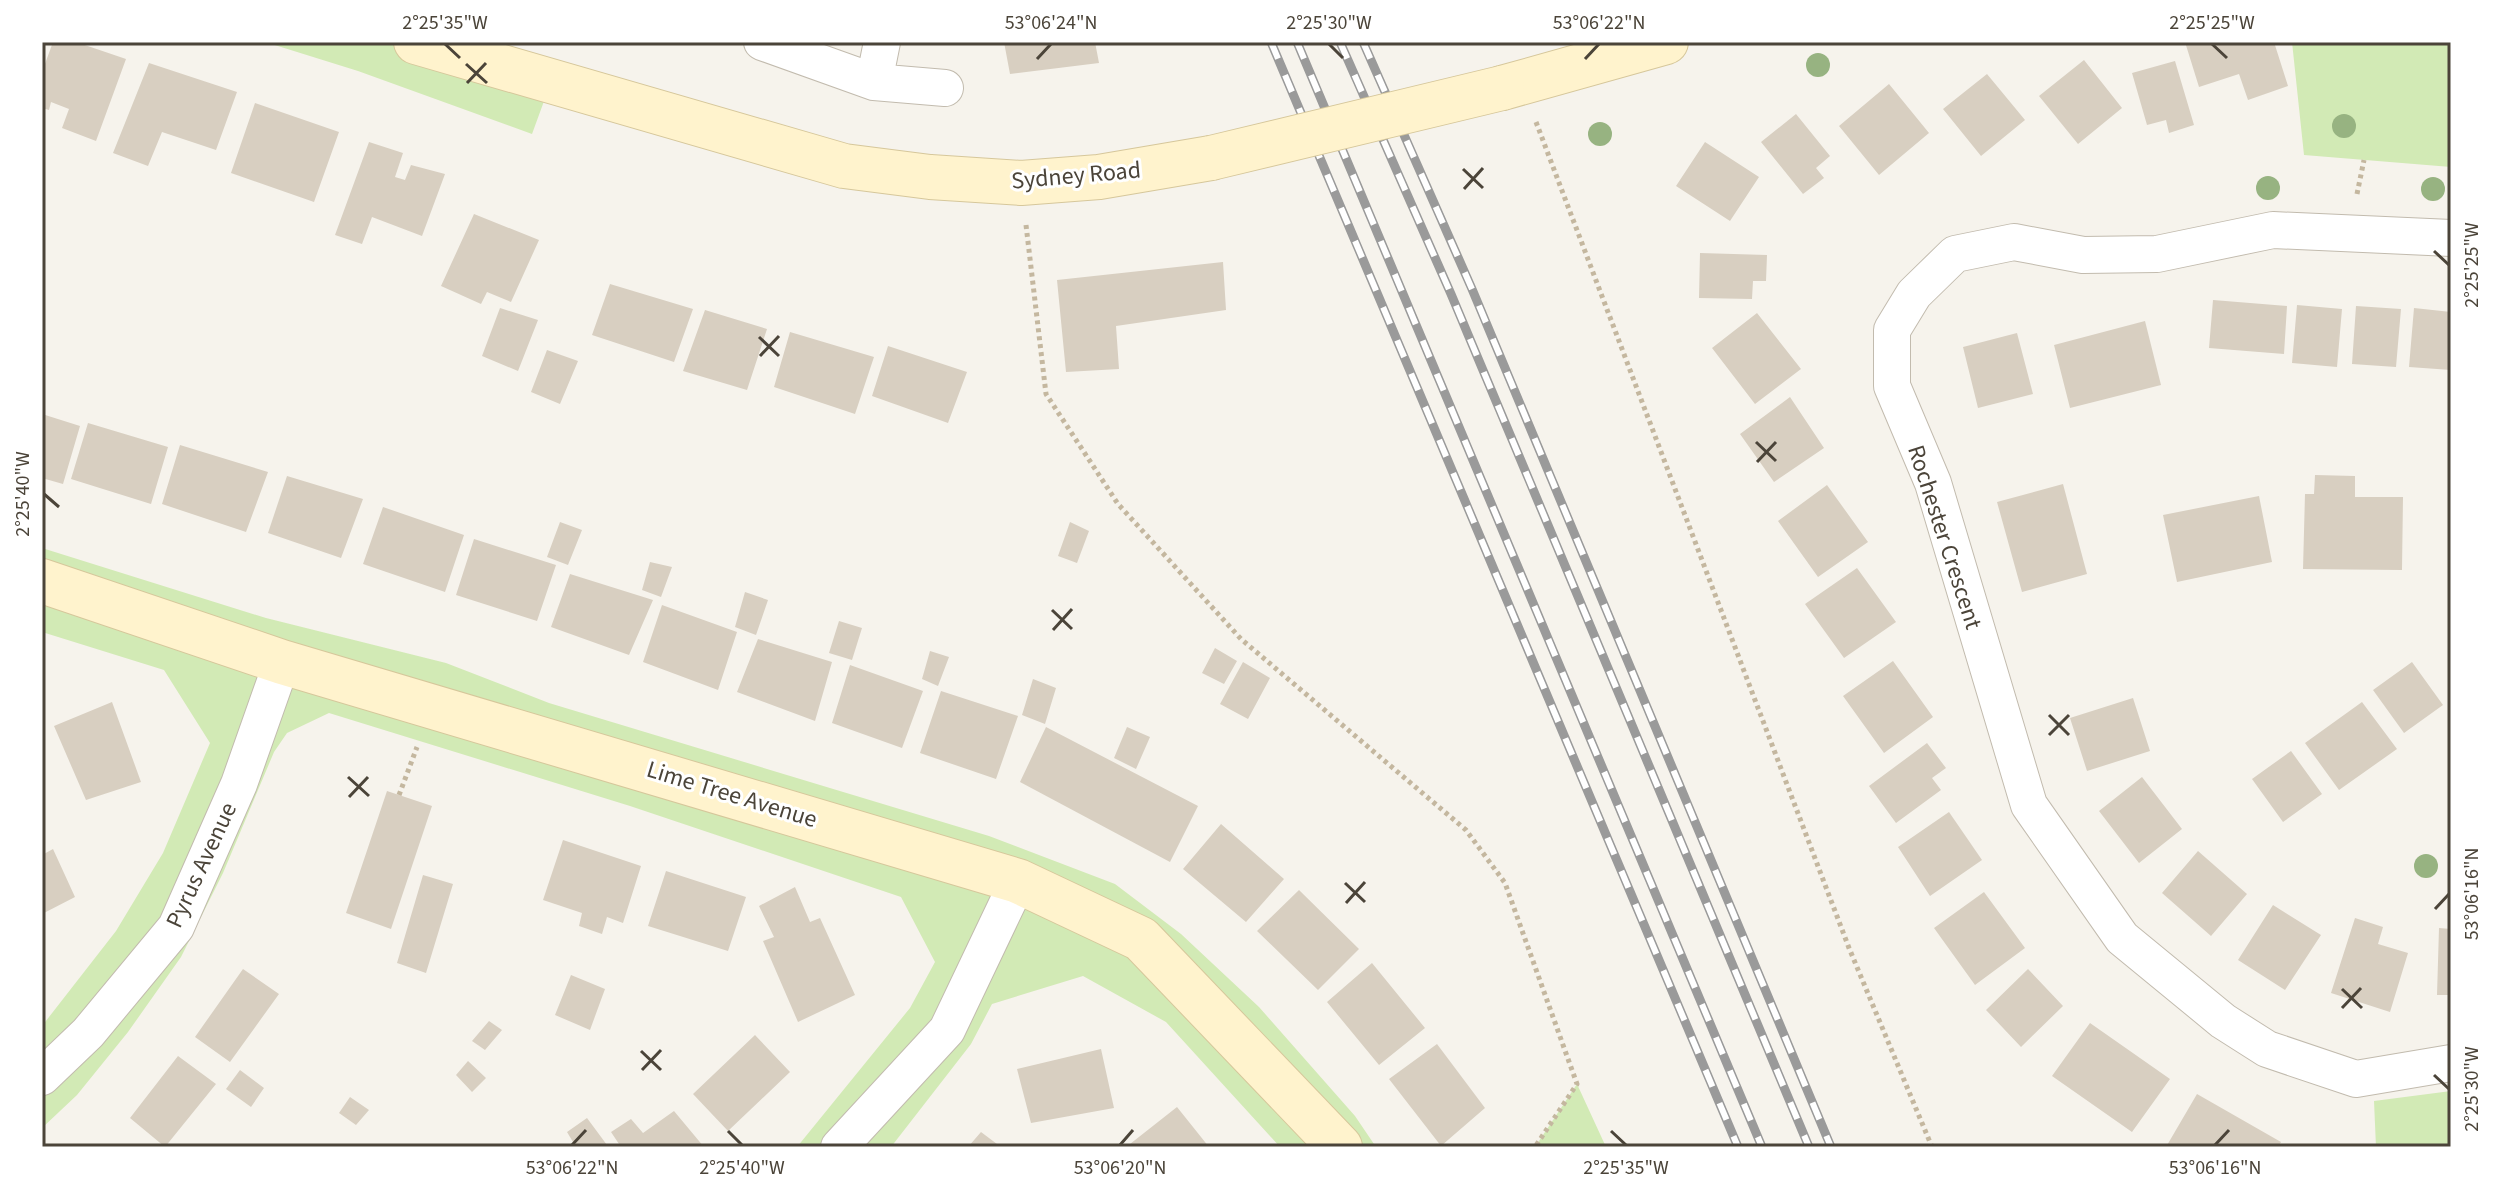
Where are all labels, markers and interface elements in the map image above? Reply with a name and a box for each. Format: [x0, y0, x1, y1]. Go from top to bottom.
text: 2°25'35"W [402, 9, 488, 37]
text: 53°06'24"N [1005, 9, 1097, 37]
text: 2°25'30"W [1286, 9, 1372, 37]
text: 53°06'22"N [1553, 9, 1645, 37]
text: 2°25'25"W [2169, 9, 2255, 37]
street label: Sydney Road [1010, 152, 1142, 199]
text: 2°25'25"W [2458, 222, 2486, 308]
street label: Rochester Crescent [1898, 440, 1991, 634]
text: 2°25'40"W [9, 451, 37, 537]
street label: Lime Tree Avenue [642, 752, 821, 837]
street label: Pyrus Avenue [157, 797, 246, 934]
text: 53°06'16"N [2458, 848, 2486, 940]
text: 2°25'30"W [2458, 1046, 2486, 1132]
text: 53°06'22"N [526, 1154, 618, 1182]
text: 2°25'40"W [699, 1154, 785, 1182]
text: 53°06'20"N [1074, 1154, 1166, 1182]
text: 2°25'35"W [1583, 1154, 1669, 1182]
text: 53°06'16"N [2169, 1154, 2261, 1182]

